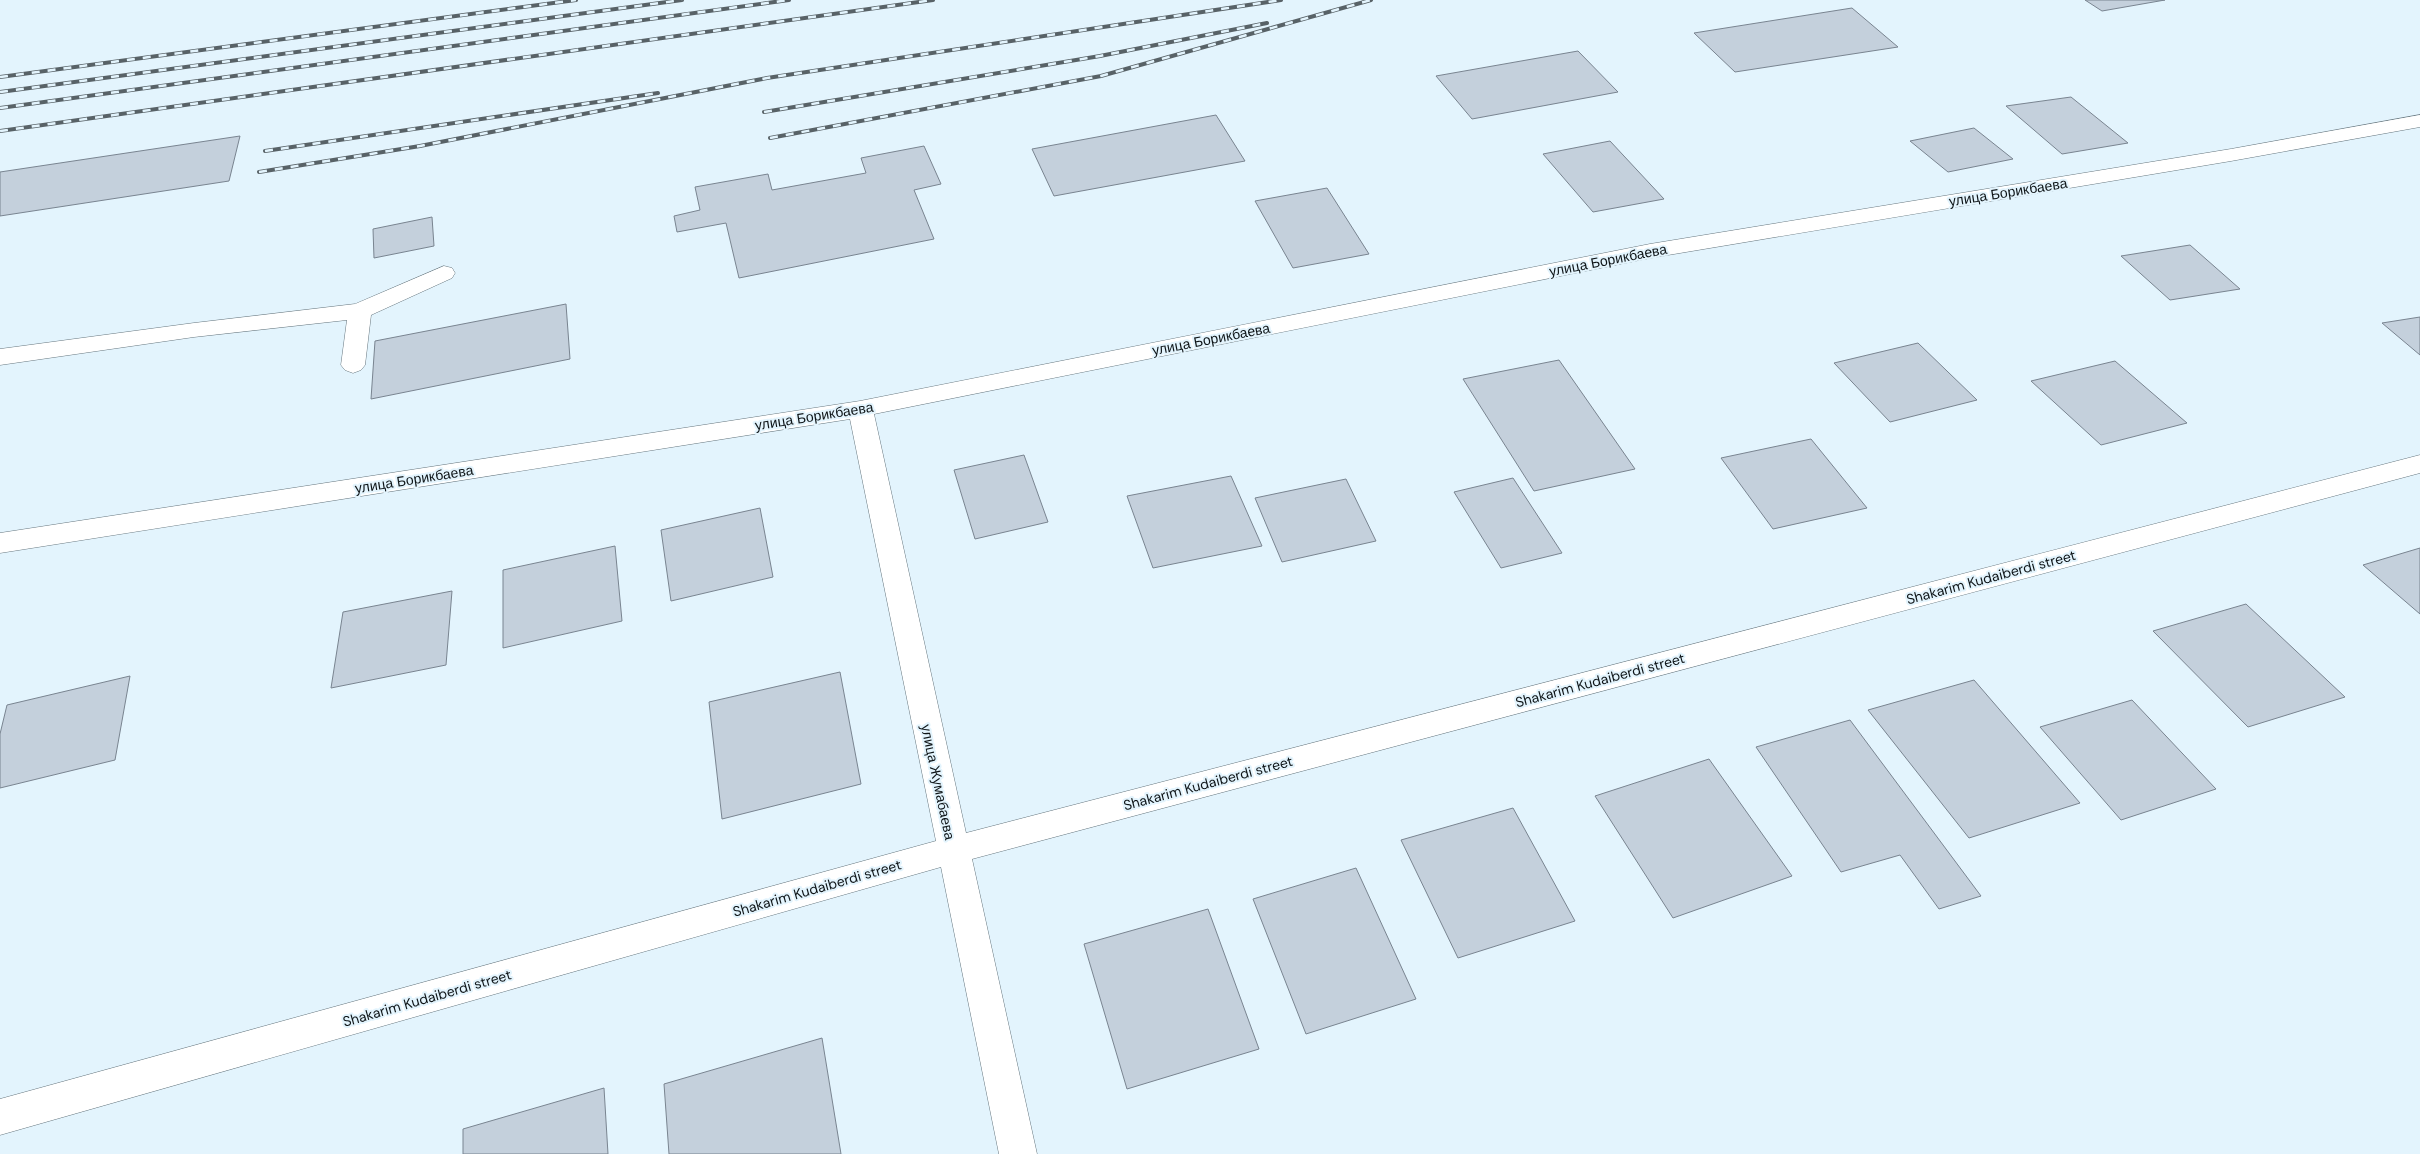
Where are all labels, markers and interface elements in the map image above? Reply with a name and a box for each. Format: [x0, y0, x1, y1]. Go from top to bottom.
street label: улица Борикбаева [1948, 174, 2069, 210]
street label: улица Борикбаева [1548, 240, 1669, 280]
street label: улица Борикбаева [1151, 319, 1272, 359]
street label: улица Борикбаева [754, 398, 875, 434]
street label: улица Борикбаева [354, 461, 475, 497]
street label: Shakarim Kudaiberdi street [1904, 546, 2078, 608]
street label: Shakarim Kudaiberdi street [1513, 649, 1687, 711]
street label: улица Жумабаева [917, 723, 959, 842]
street label: Shakarim Kudaiberdi street [1121, 752, 1295, 814]
street label: Shakarim Kudaiberdi street [731, 855, 903, 921]
street label: Shakarim Kudaiberdi street [341, 965, 513, 1031]

